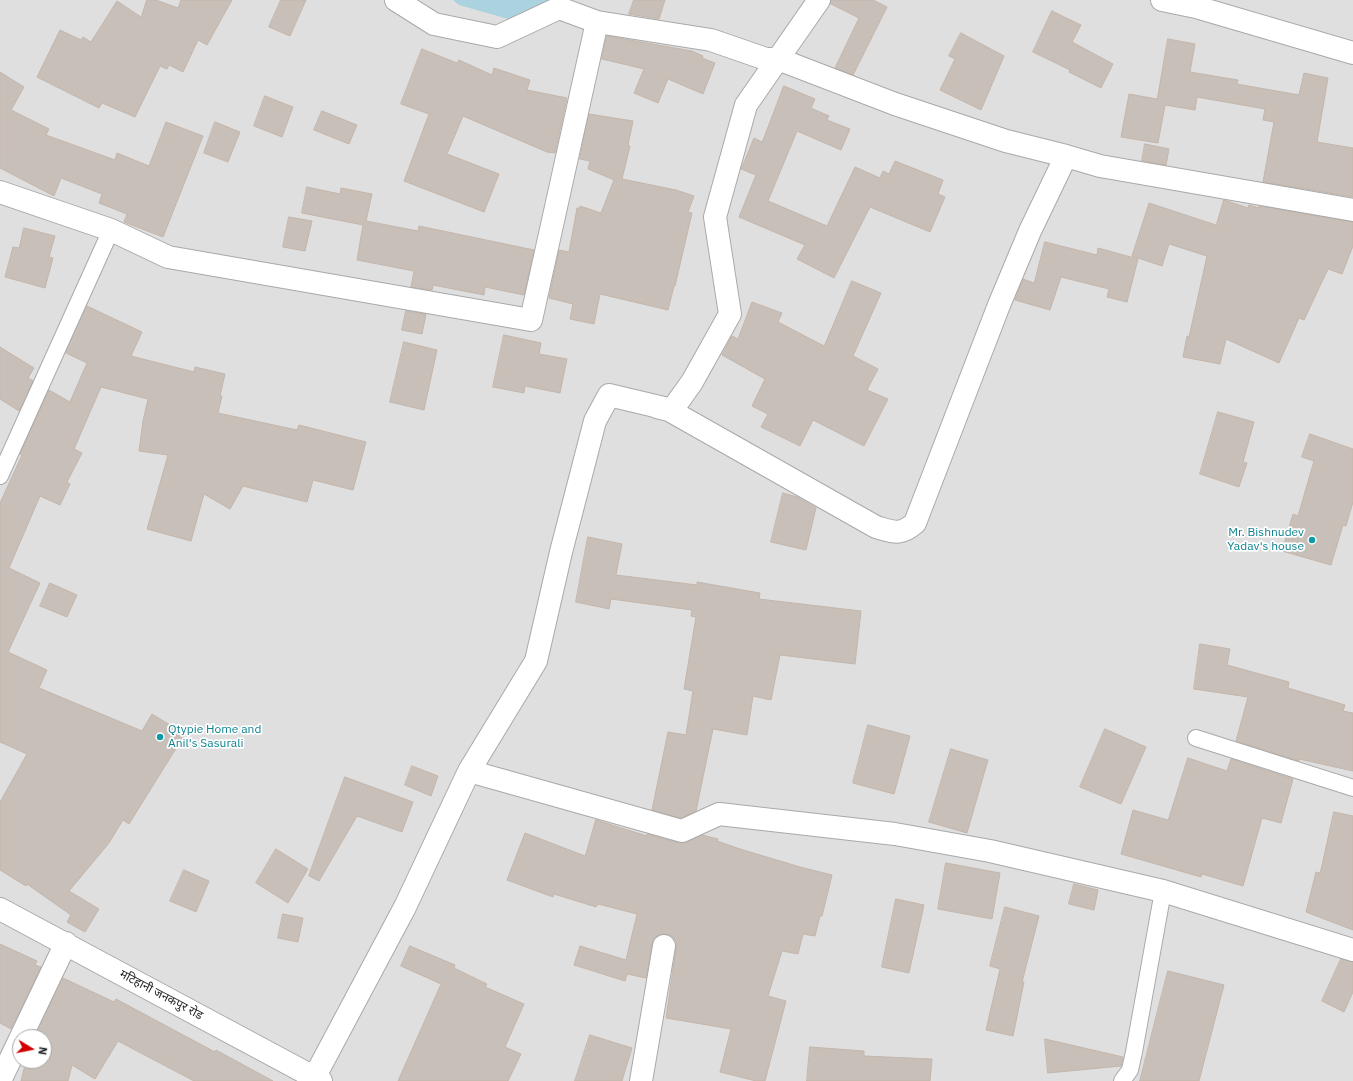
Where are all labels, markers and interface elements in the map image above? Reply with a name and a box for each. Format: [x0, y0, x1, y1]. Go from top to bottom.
place label: Mr. Bishnudev Yadav's house [1227, 526, 1304, 554]
marker: Mr. Bishnudev Yadav's house [1307, 535, 1317, 545]
place label: Qtypie Home and Anil's Sasurali [168, 723, 261, 751]
marker: Qtypie Home and Anil's Sasurali [155, 732, 165, 742]
street label: मटिहानी जनकपुर रोड [117, 967, 205, 1023]
north arrow [12, 1029, 52, 1069]
text: N [35, 1046, 50, 1056]

